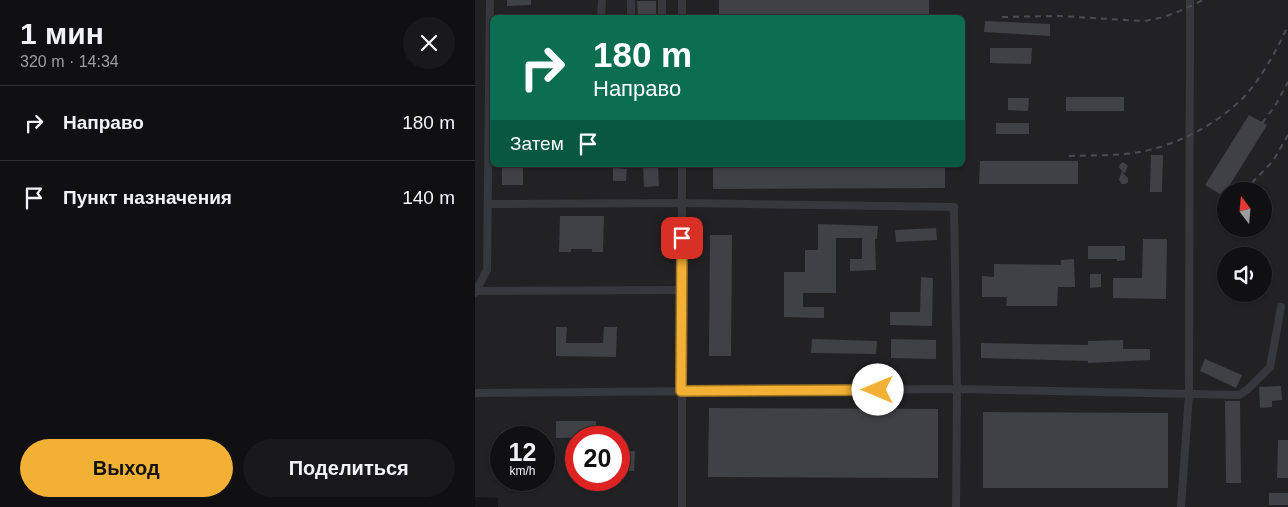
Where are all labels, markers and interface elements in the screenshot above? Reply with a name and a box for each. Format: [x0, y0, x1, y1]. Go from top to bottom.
text: 1 мин [20, 17, 104, 50]
button: close [403, 17, 455, 69]
icon: right [510, 35, 575, 100]
text: 180 m [593, 35, 692, 74]
text: 320 m · 14:34 [20, 53, 119, 70]
text: Направо [593, 76, 681, 101]
icon: right [20, 109, 48, 137]
text: Направо [63, 112, 144, 133]
text: 180 m [402, 112, 455, 133]
icon: arrive [574, 130, 602, 158]
text: Затем [510, 133, 564, 154]
north arrow [1217, 182, 1273, 238]
map controls [1217, 182, 1272, 302]
icon: arrive [20, 184, 48, 212]
text: Пункт назначения [63, 187, 232, 208]
text: 140 m [402, 187, 455, 208]
pin [661, 217, 703, 259]
icon: arrive [668, 224, 696, 252]
button: sound [1217, 247, 1272, 302]
position arrow [851, 363, 903, 415]
speed limit sign: 20 [565, 426, 630, 491]
text: 12 [509, 438, 536, 466]
button: Выход [20, 439, 233, 497]
button: Поделиться [243, 439, 455, 497]
text: km/h [509, 464, 536, 478]

